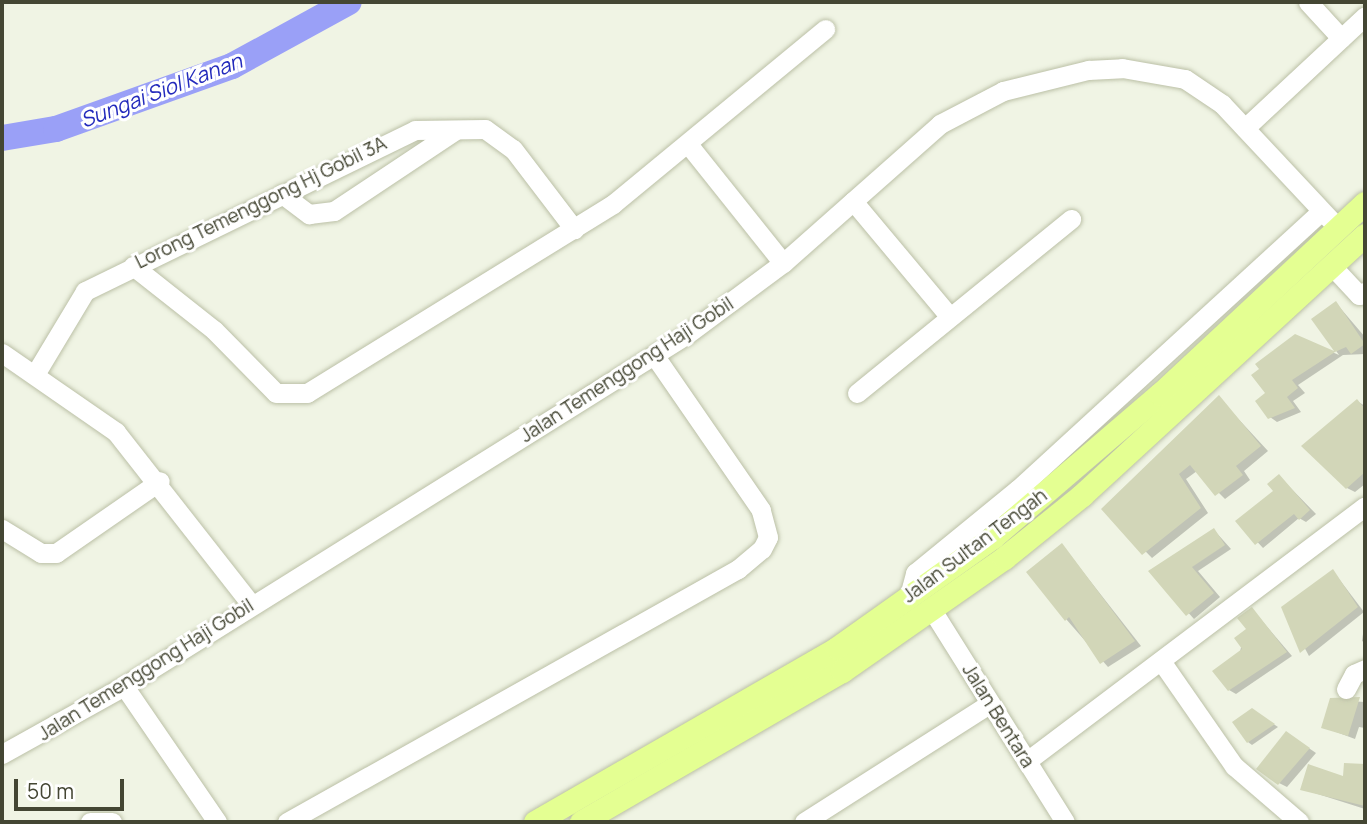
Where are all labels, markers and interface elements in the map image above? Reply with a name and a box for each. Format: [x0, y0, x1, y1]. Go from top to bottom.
water label: Sungai Siol Kanan [77, 48, 245, 132]
street label: Lorong Temenggong Hj Gobil 3A [132, 132, 390, 274]
street label: Jalan Temenggong Haji Gobil [516, 292, 738, 448]
street label: Jalan Sultan Tengah [898, 484, 1052, 608]
street label: Jalan Temenggong Haji Gobil [34, 594, 258, 746]
street label: Jalan Bentara [957, 660, 1039, 772]
scale bar [18, 764, 128, 808]
text: 50 m [27, 777, 74, 805]

